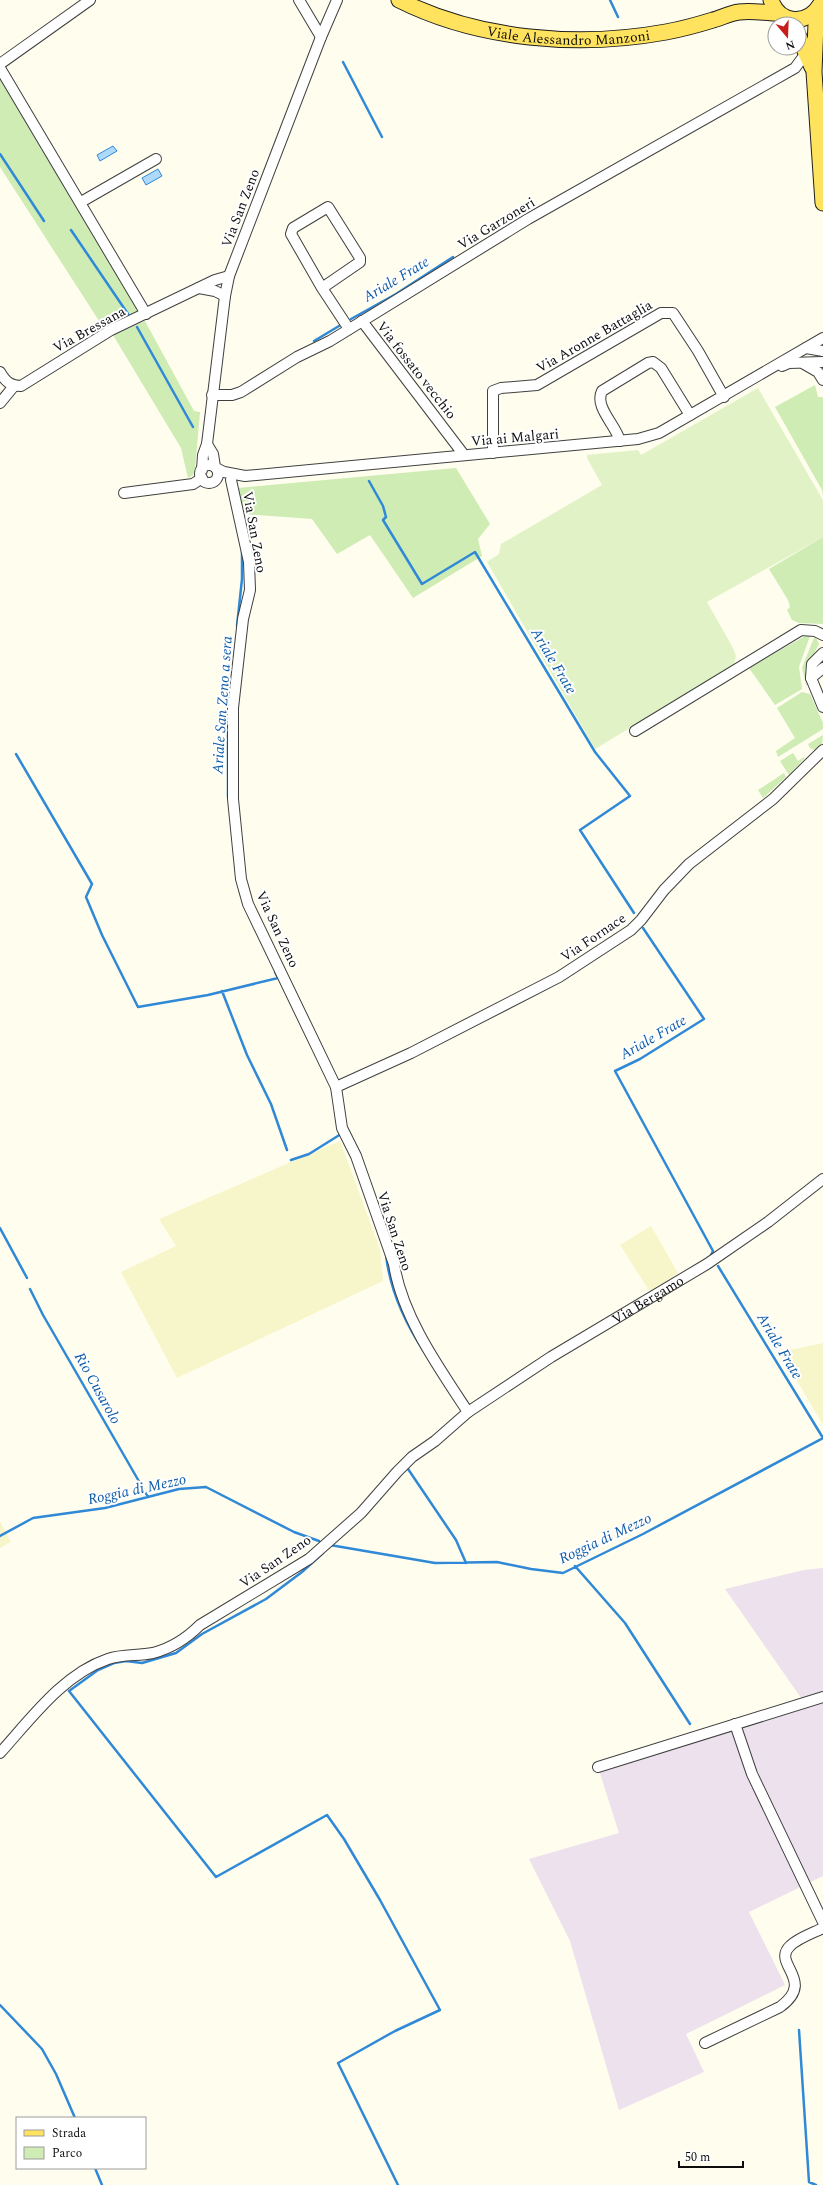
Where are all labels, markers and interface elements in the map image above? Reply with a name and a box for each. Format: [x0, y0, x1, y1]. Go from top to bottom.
north arrow [767, 16, 807, 56]
street label: Viale Alessandro Manzoni [485, 20, 651, 51]
text: N [783, 35, 797, 54]
street label: Via San Zeno [216, 166, 265, 250]
street label: Via Garzoneri [453, 192, 539, 255]
water label: Ariale Frate [358, 250, 434, 309]
street label: Via Aronne Battaglia [532, 295, 656, 378]
street label: Via Bressana [49, 301, 130, 358]
street label: Via fossato vecchio [372, 317, 462, 424]
street label: Via ai Malgari [470, 423, 560, 452]
street label: Via San Zeno [237, 490, 272, 575]
water label: Ariale Frate [524, 623, 583, 699]
water label: Ariale San Zeno a sera [206, 635, 239, 776]
street label: Via San Zeno [251, 887, 305, 971]
street label: Via Fornace [556, 908, 630, 967]
water label: Ariale Frate [615, 1009, 691, 1066]
street label: Via San Zeno [372, 1189, 417, 1274]
street label: Via Bergamo [608, 1270, 688, 1330]
water label: Ariale Frate [750, 1308, 809, 1384]
water label: Rio Cusarolo [68, 1348, 127, 1429]
water label: Roggia di Mezzo [86, 1468, 189, 1511]
water label: Roggia di Mezzo [555, 1507, 656, 1570]
street label: Via San Zeno [235, 1530, 315, 1593]
legend [16, 2117, 146, 2169]
text: Strada [52, 2124, 86, 2143]
scale bar [679, 2143, 743, 2169]
text: Parco [52, 2144, 82, 2163]
text: 50 m [685, 2148, 710, 2167]

